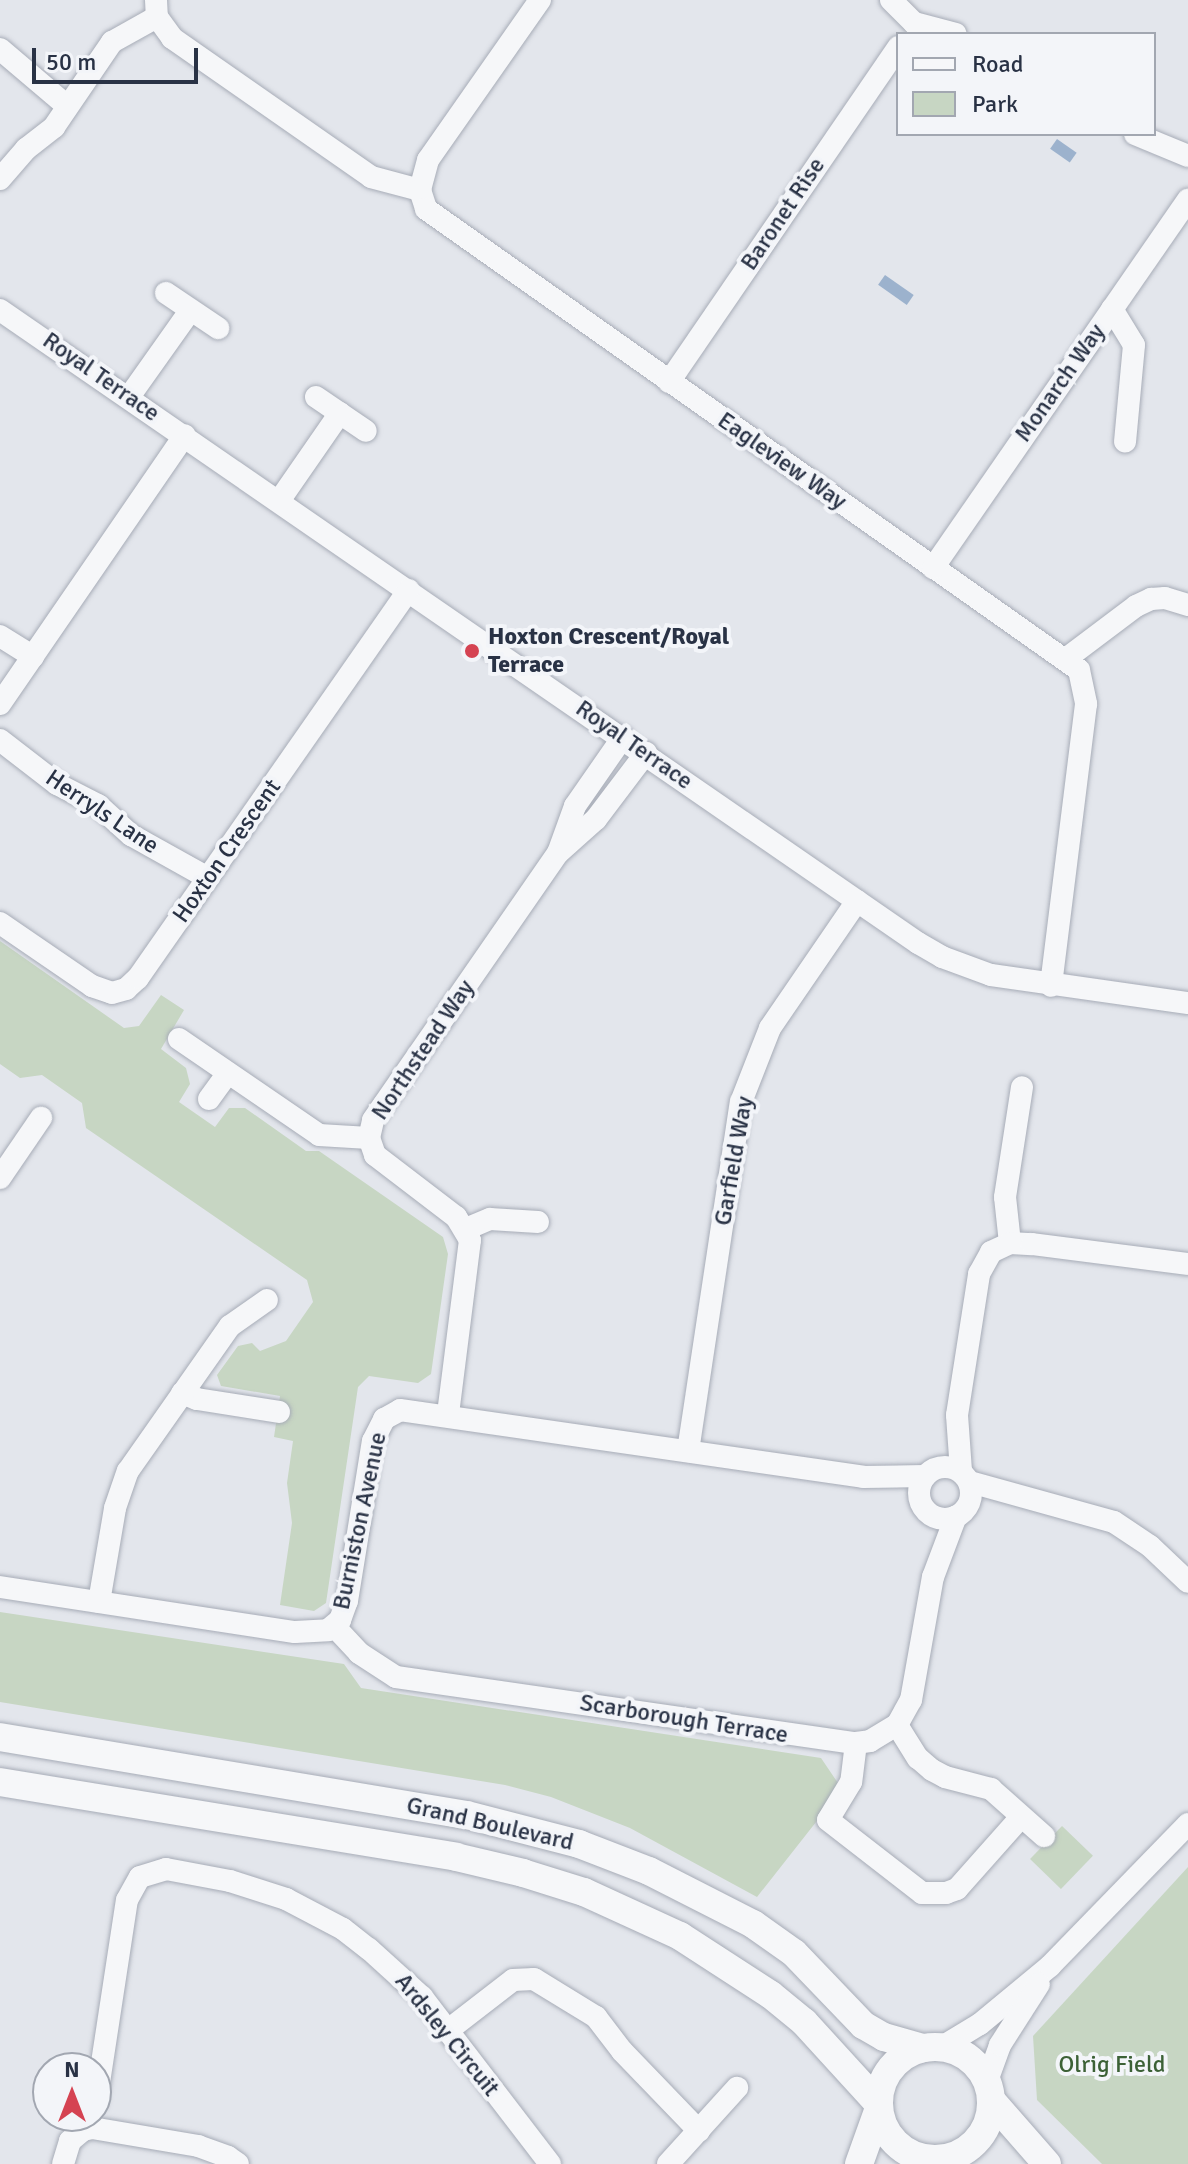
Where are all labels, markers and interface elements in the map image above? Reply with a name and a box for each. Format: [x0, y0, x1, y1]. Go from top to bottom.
scale bar [36, 32, 202, 82]
legend [896, 32, 1156, 136]
text: 50 m [46, 47, 96, 77]
text: Road [972, 49, 1023, 79]
text: Park [972, 89, 1018, 119]
street label: Baronet Rise [735, 152, 831, 276]
street label: Monarch Way [1009, 318, 1111, 448]
street label: Royal Terrace [37, 326, 165, 428]
street label: Eagleview Way [712, 406, 852, 516]
place label: Hoxton Crescent/Royal Terrace [488, 623, 729, 679]
marker: Hoxton Crescent/Royal Terrace [463, 642, 481, 660]
street label: Royal Terrace [570, 694, 698, 796]
street label: Herryls Lane [40, 764, 164, 860]
street label: Hoxton Crescent [167, 774, 287, 928]
street label: Northstead Way [365, 974, 481, 1126]
street label: Garfield Way [708, 1094, 760, 1228]
street label: Burniston Avenue [327, 1430, 393, 1612]
street label: Scarborough Terrace [578, 1688, 790, 1750]
street label: Grand Boulevard [404, 1791, 576, 1857]
street label: Ardsley Circuit [389, 1968, 505, 2102]
park label: Olrig Field [1058, 2051, 1166, 2079]
north arrow [32, 2052, 112, 2132]
text: N [64, 2056, 80, 2083]

